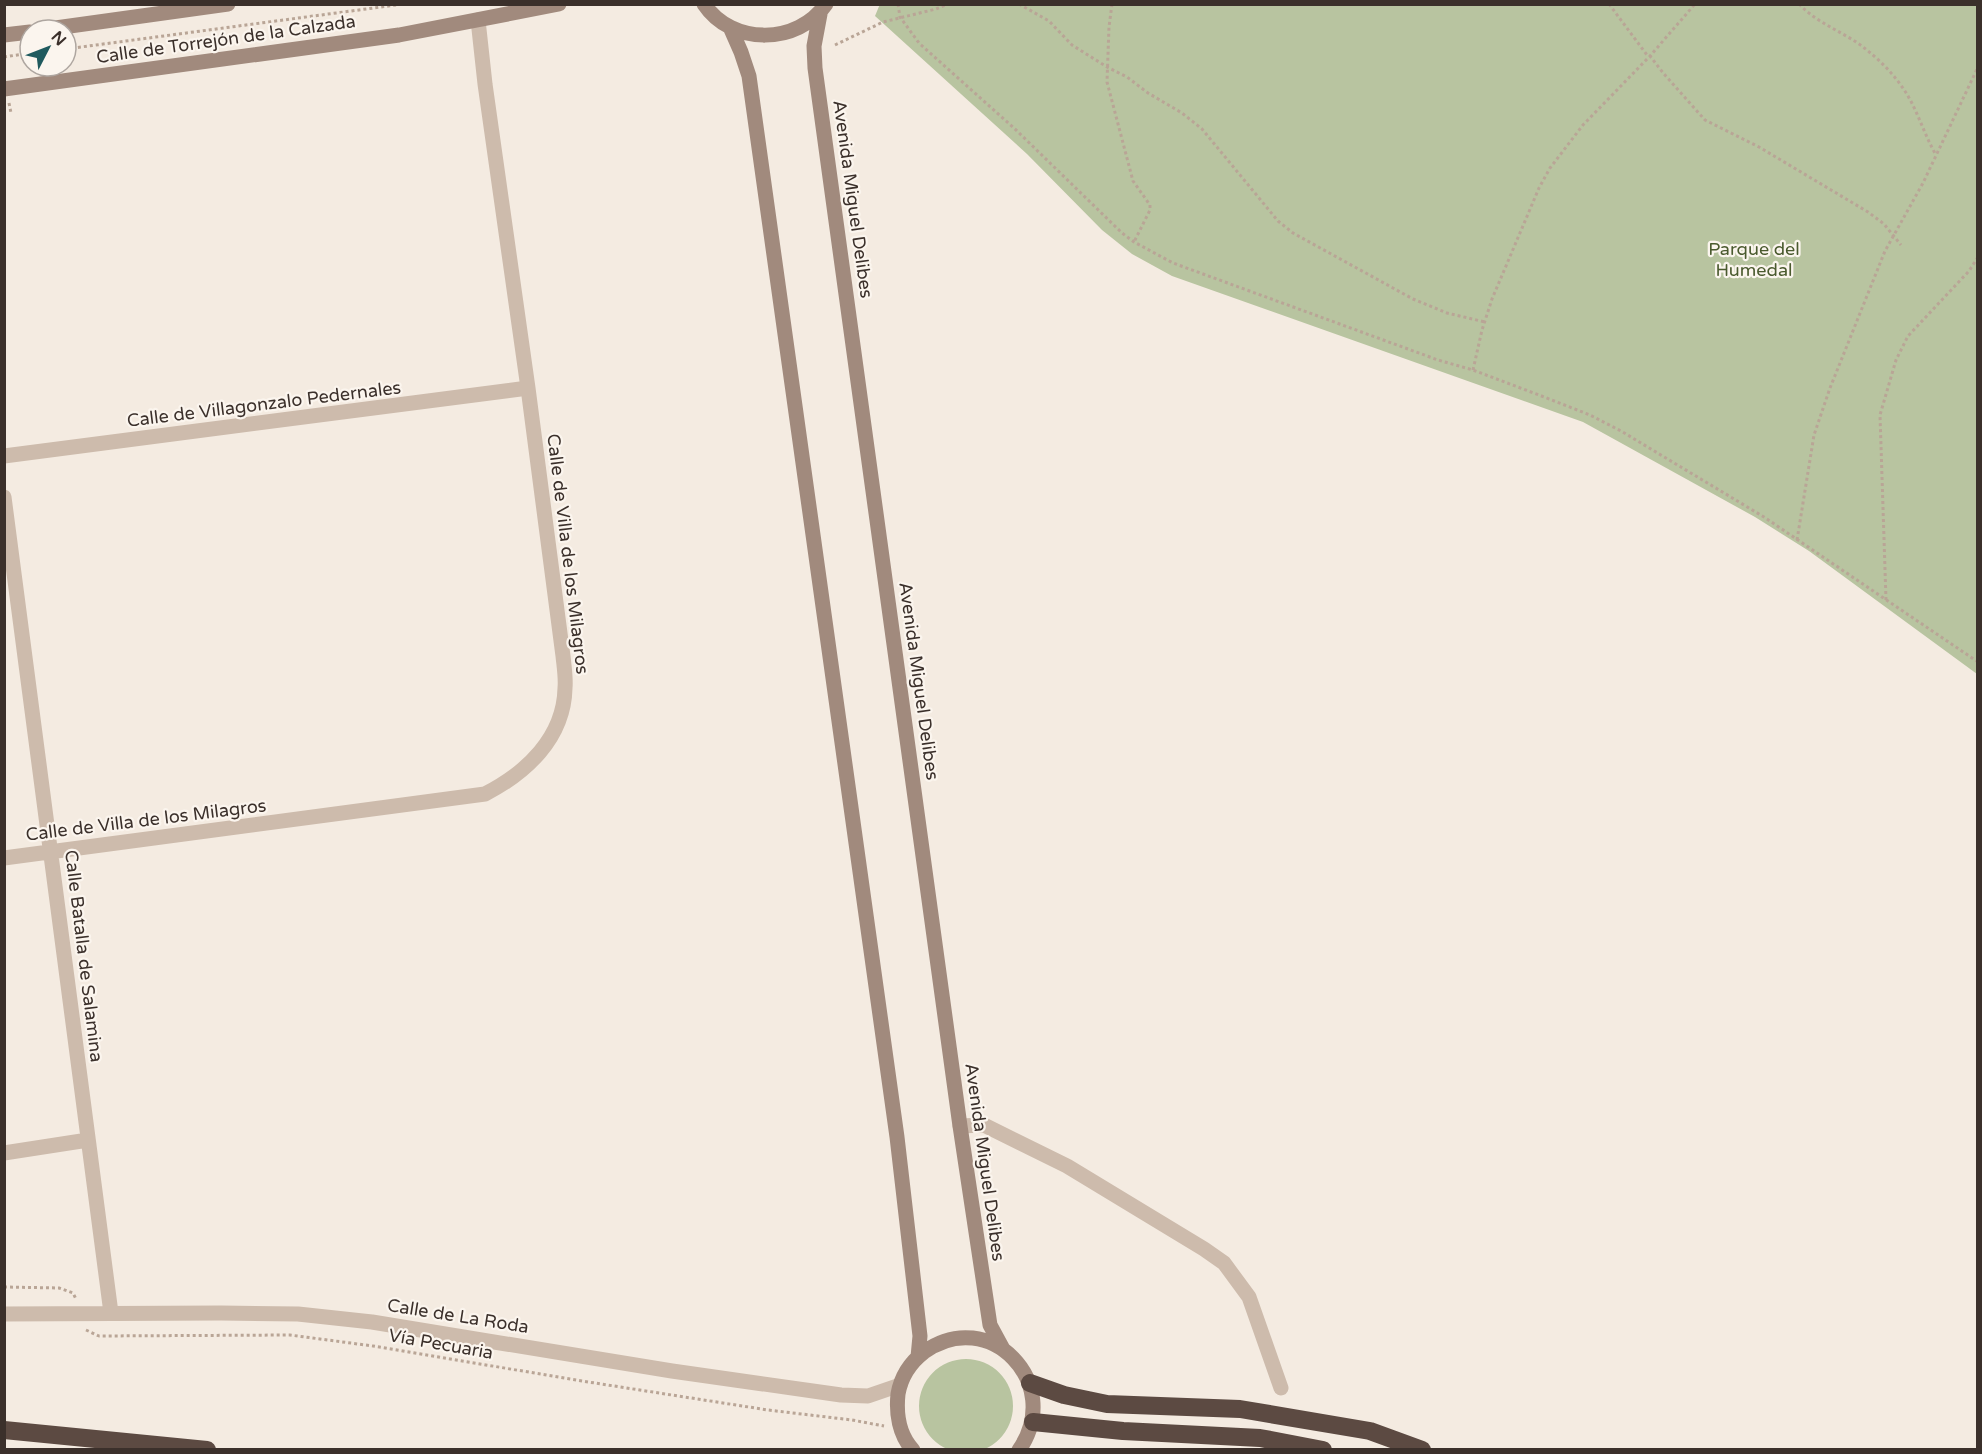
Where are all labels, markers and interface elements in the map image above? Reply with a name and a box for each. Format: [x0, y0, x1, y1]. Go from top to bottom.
street label: Calle de Torrejón de la Calzada [95, 10, 357, 68]
north arrow [18, 18, 78, 78]
text: N [47, 27, 70, 50]
street label: Avenida Miguel Delibes [828, 99, 878, 299]
park label: Parque del Humedal [1708, 238, 1800, 281]
street label: Calle de Villagonzalo Pedernales [126, 376, 402, 432]
street label: Calle de Villa de los Milagros [542, 433, 594, 675]
street label: Avenida Miguel Delibes [894, 581, 944, 781]
street label: Calle de Villa de los Milagros [25, 794, 267, 846]
street label: Calle Batalla de Salamina [60, 849, 108, 1063]
street label: Avenida Miguel Delibes [960, 1062, 1010, 1262]
street label: Calle de La Roda [386, 1294, 530, 1338]
street label: Vía Pecuaria [387, 1324, 495, 1364]

